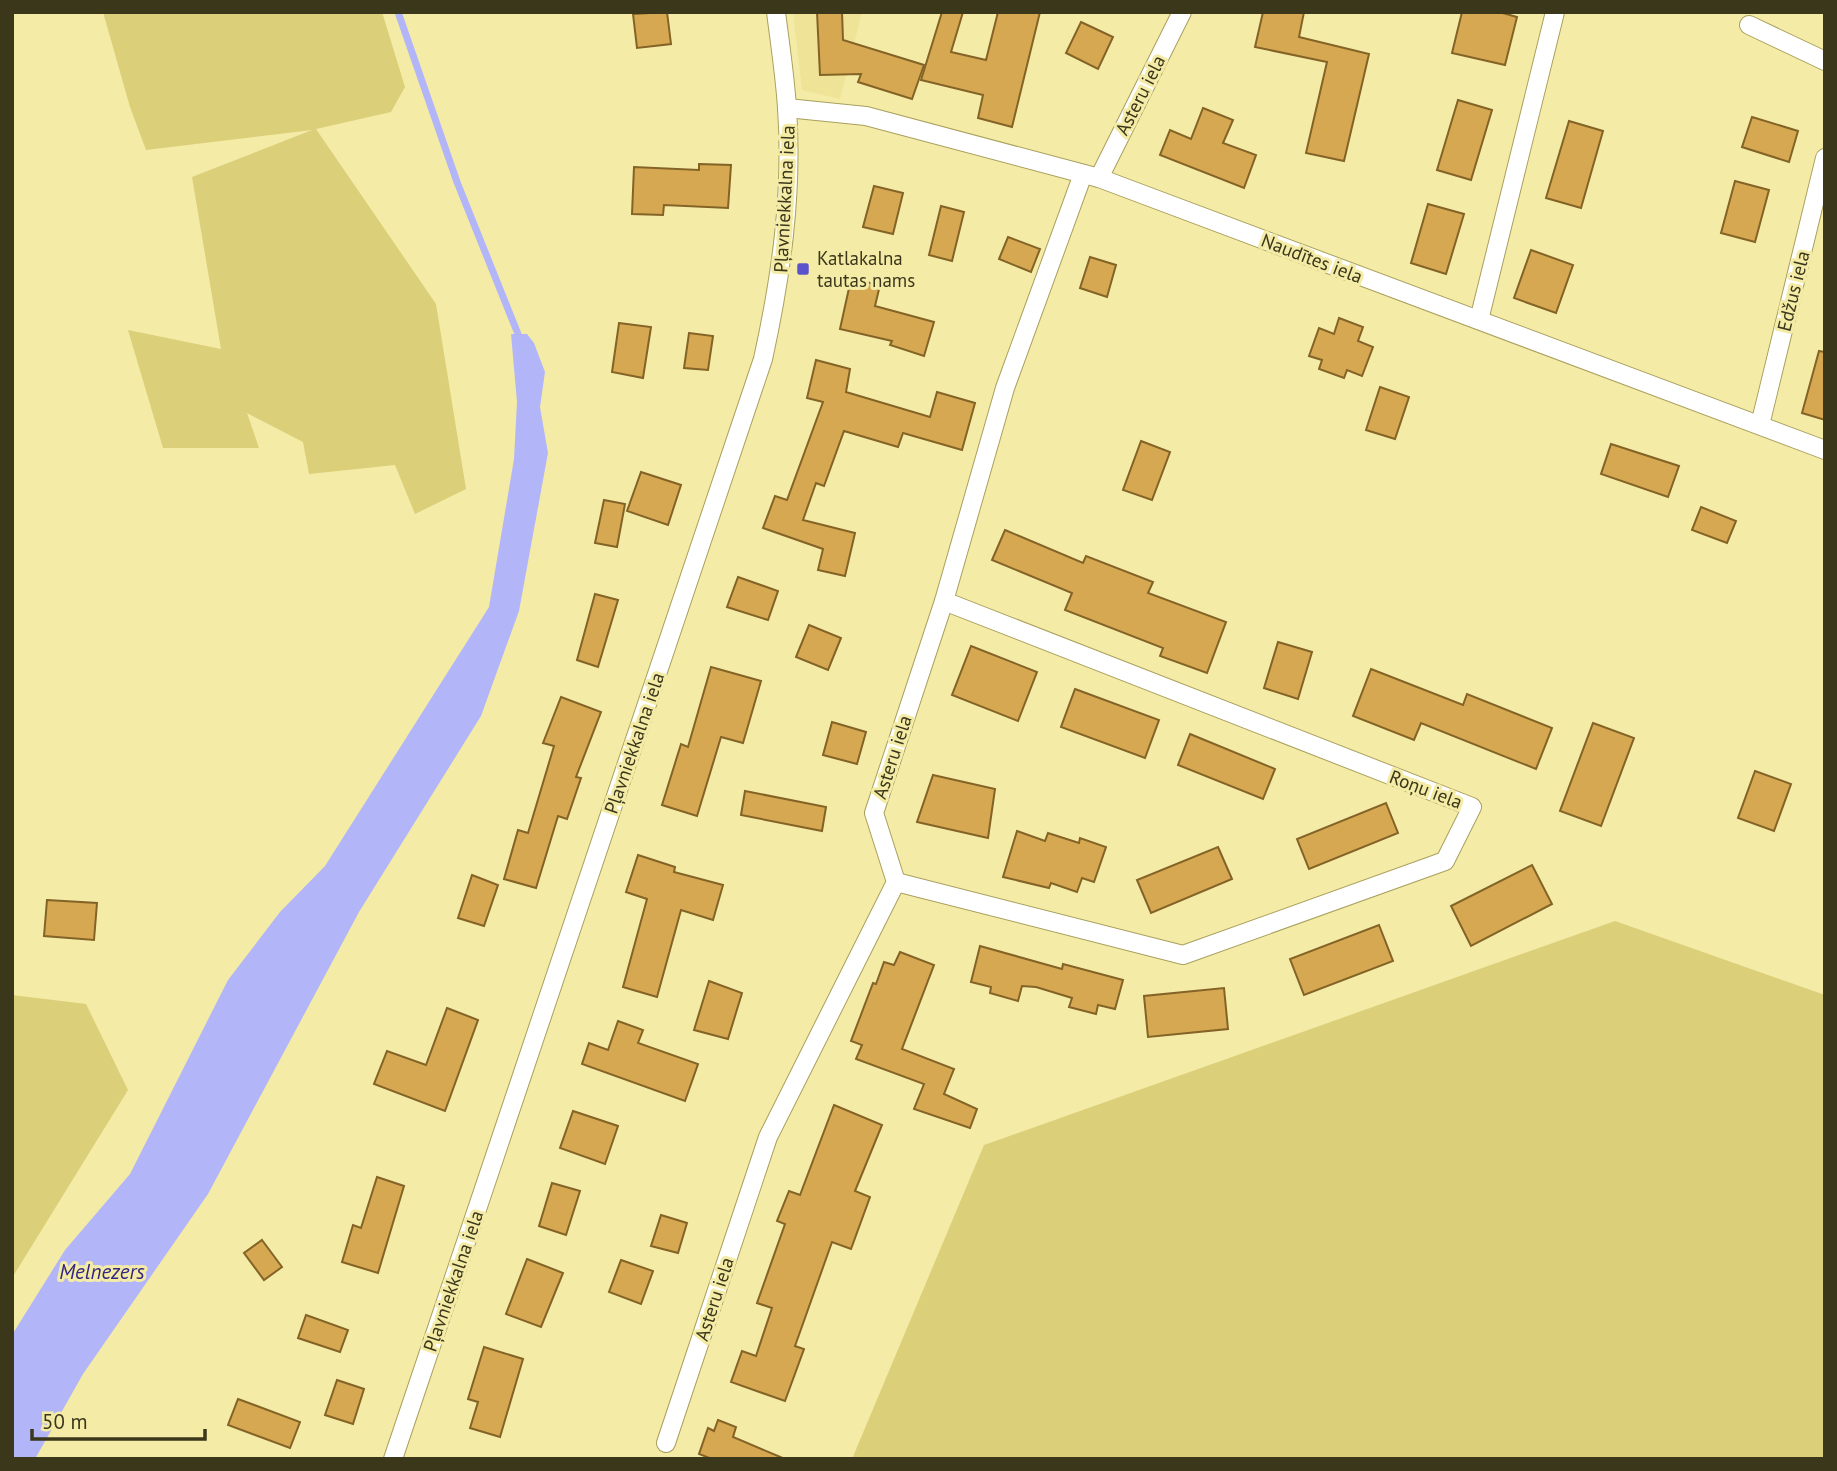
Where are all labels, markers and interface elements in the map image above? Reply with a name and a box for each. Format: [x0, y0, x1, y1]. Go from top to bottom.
street label: Asteru iela [1110, 51, 1170, 139]
street label: Pļavniekkalna iela [768, 125, 800, 273]
street label: Naudītes iela [1258, 228, 1366, 288]
place label: Katlakalna tautas nams [817, 246, 915, 292]
street label: Edžus iela [1771, 248, 1815, 334]
marker: Katlakalna tautas nams [795, 261, 811, 277]
street label: Pļavniekkalna iela [599, 669, 669, 817]
street label: Asteru iela [867, 712, 917, 802]
street label: Roņu iela [1386, 764, 1466, 814]
street label: Pļavniekkalna iela [418, 1207, 488, 1355]
street label: Asteru iela [689, 1254, 739, 1344]
water label: Melnezers [59, 1258, 145, 1285]
scale bar [32, 1398, 205, 1442]
text: 50 m [42, 1408, 88, 1435]

